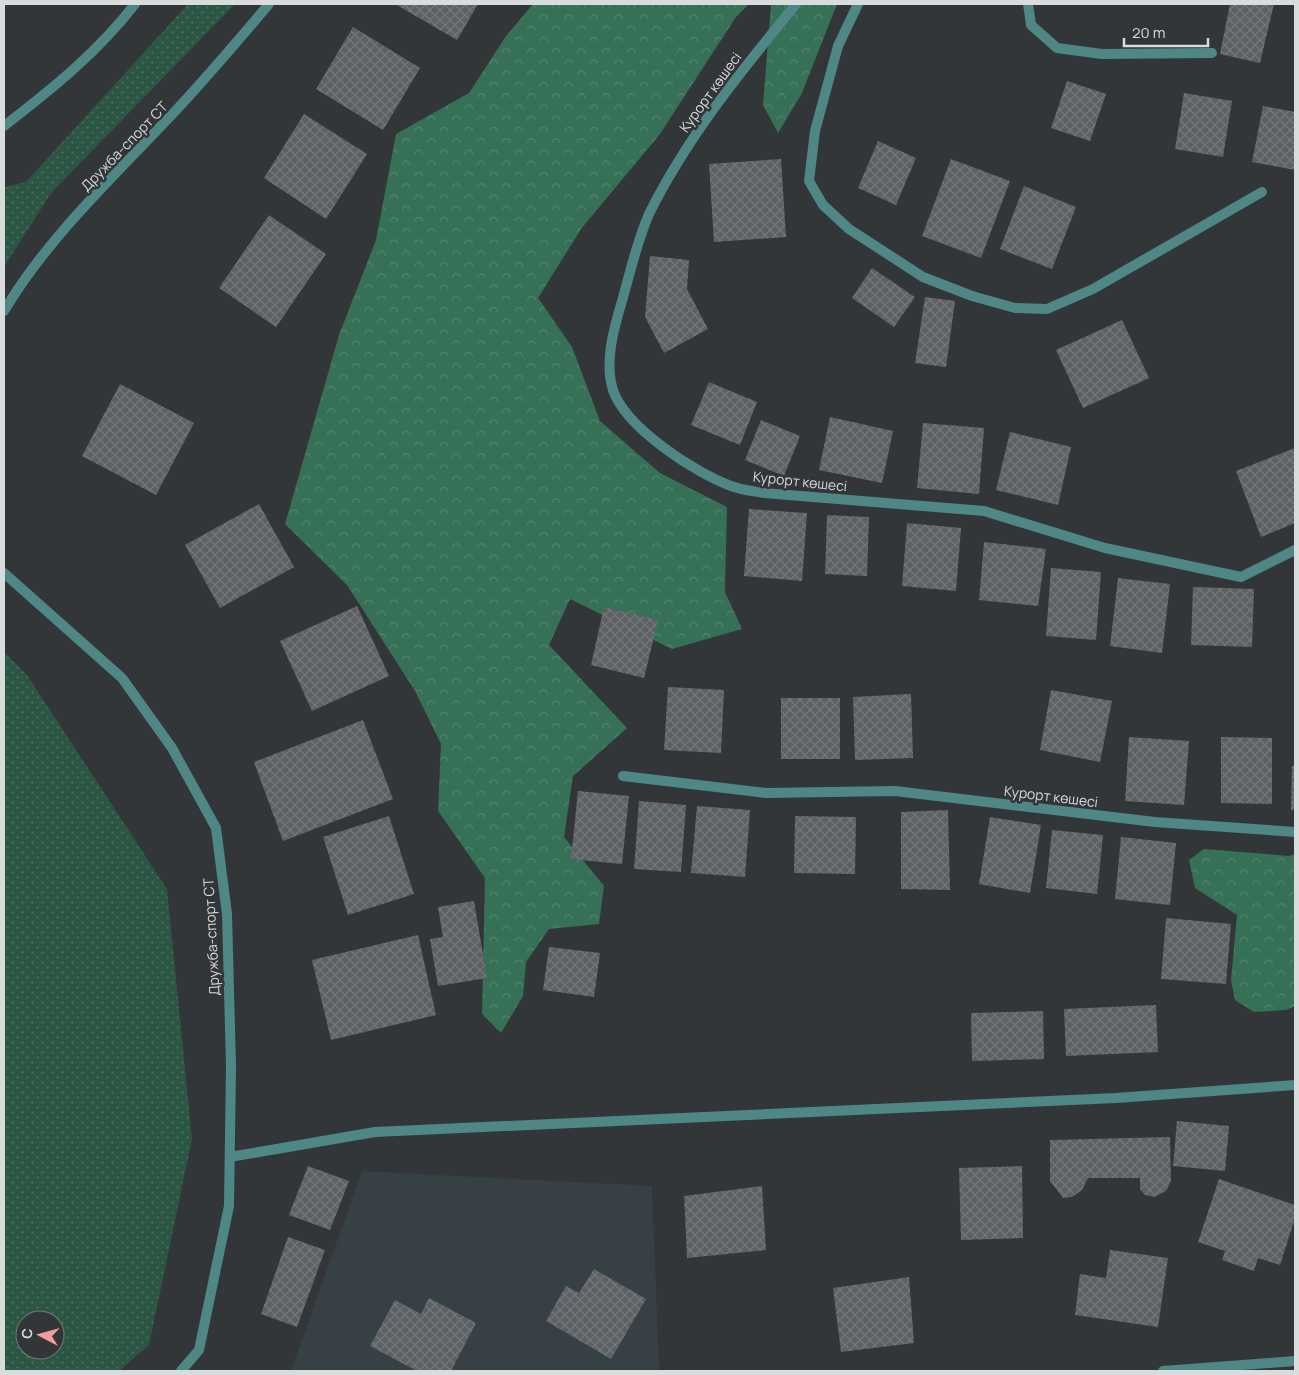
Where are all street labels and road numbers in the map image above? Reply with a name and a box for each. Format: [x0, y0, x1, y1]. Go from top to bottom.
street label: Курорт көшесі [675, 48, 745, 136]
street label: Дружба-спорт СТ [76, 97, 172, 195]
street label: Курорт көшесі [752, 467, 848, 495]
street label: Курорт көшесі [1003, 781, 1099, 811]
street label: Дружба-спорт СТ [198, 877, 224, 996]

